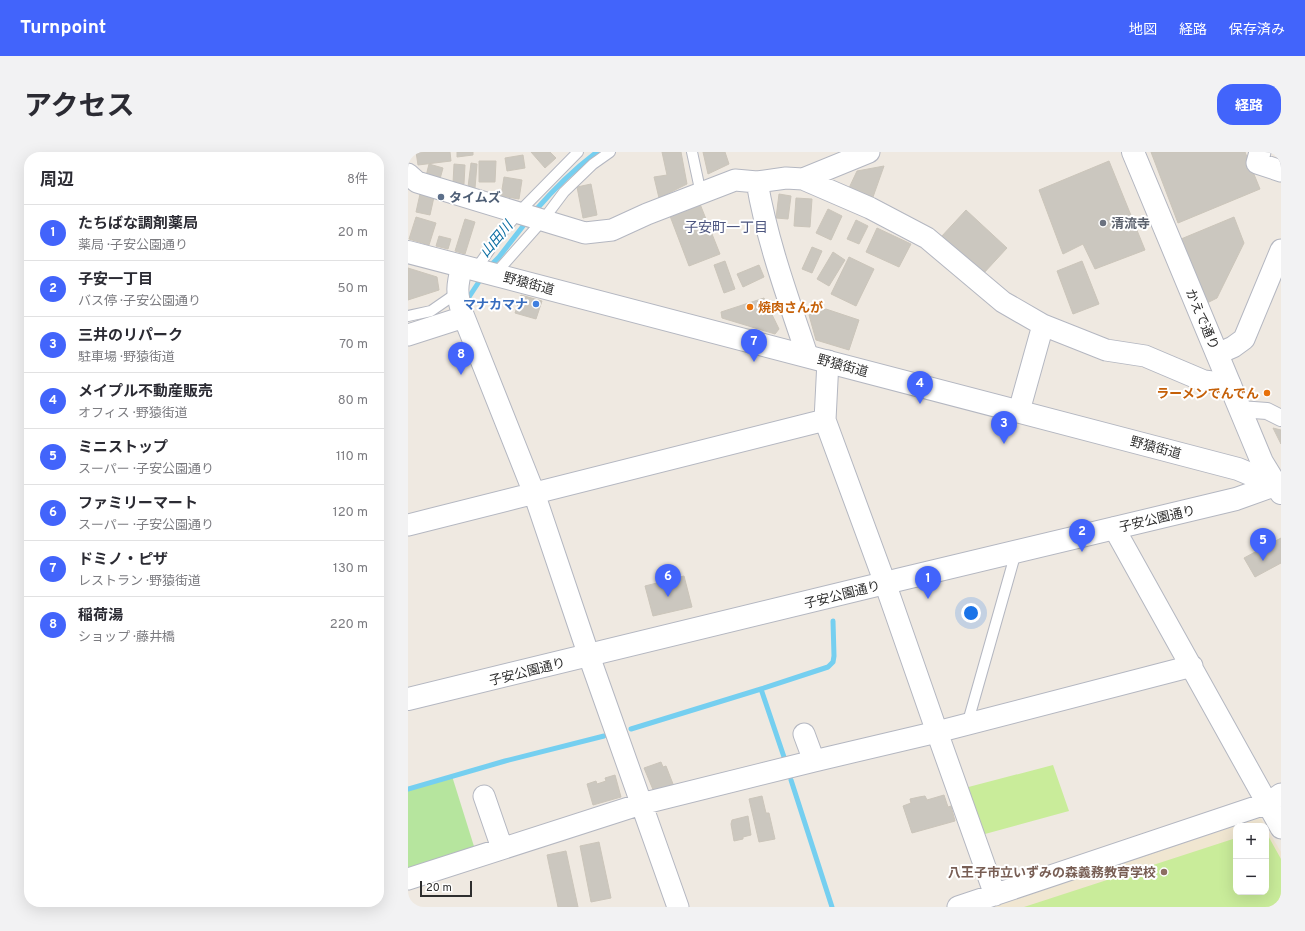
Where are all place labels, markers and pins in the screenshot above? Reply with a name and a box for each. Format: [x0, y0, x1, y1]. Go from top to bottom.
place label: タイムズ [449, 190, 501, 207]
marker: タイムズ [436, 192, 446, 202]
place label: 清流寺 [1111, 217, 1150, 233]
marker: 清流寺 [1098, 218, 1108, 228]
place label: マナカマナ [463, 298, 528, 314]
marker: マナカマナ [531, 299, 541, 309]
place label: 焼肉さんが [758, 300, 823, 317]
marker: 焼肉さんが [745, 302, 755, 312]
pin: 7 [741, 329, 767, 362]
pin: 8 [448, 342, 474, 375]
pin: 4 [907, 371, 933, 404]
place label: ラーメンでんでん [1156, 387, 1259, 403]
marker: ラーメンでんでん [1262, 388, 1272, 398]
pin: 3 [991, 411, 1017, 444]
pin: 2 [1069, 519, 1095, 552]
pin: 5 [1250, 528, 1276, 561]
pin: 6 [655, 564, 681, 597]
pin: 1 [915, 566, 941, 599]
place label: 八王子市立いずみの森義務教育学校 [948, 865, 1156, 882]
marker: 八王子市立いずみの森義務教育学校 [1159, 867, 1169, 877]

